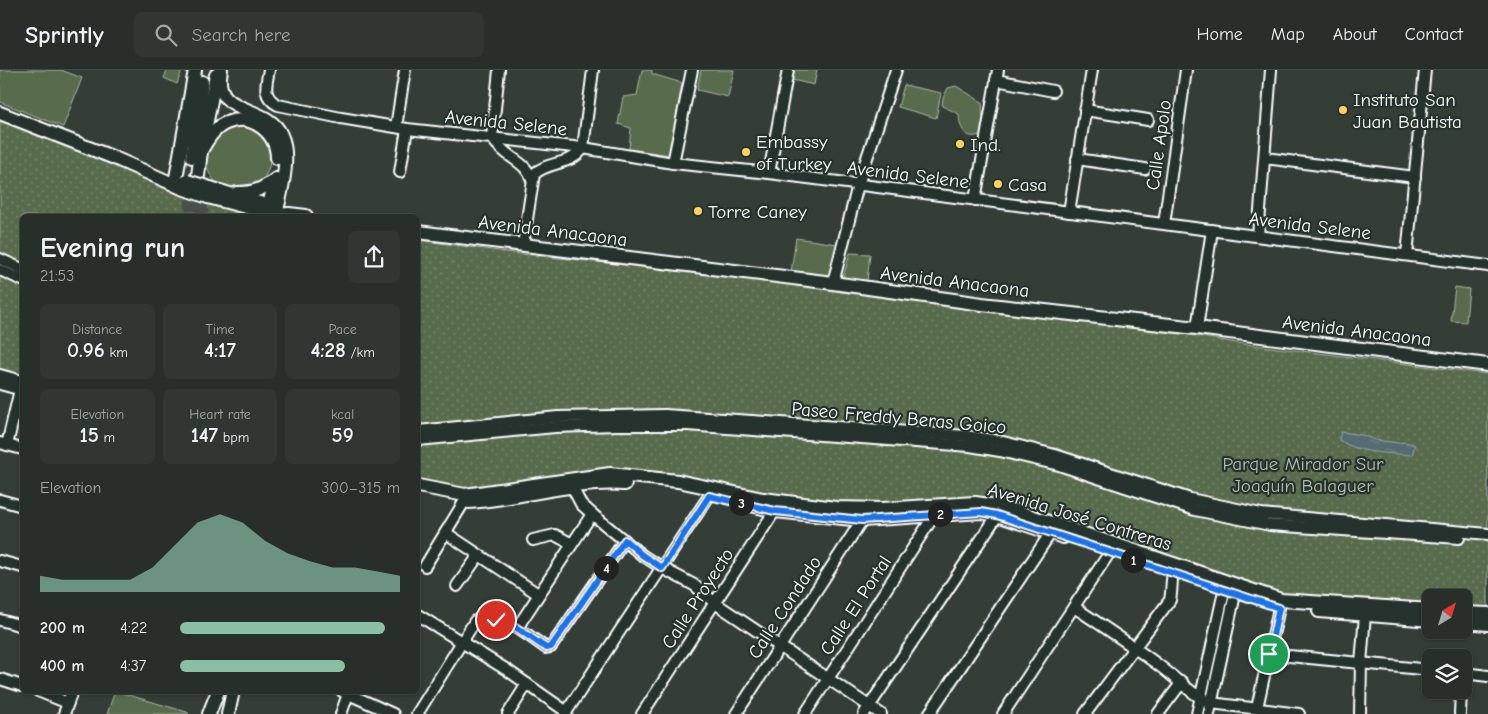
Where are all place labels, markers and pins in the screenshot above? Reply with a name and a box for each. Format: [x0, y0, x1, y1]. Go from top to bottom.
place label: Instituto San Juan Bautista [1353, 89, 1462, 133]
marker: Instituto San Juan Bautista [1337, 104, 1349, 116]
place label: Embassy of Turkey [756, 131, 832, 175]
place label: Ind. [970, 134, 1001, 156]
marker: Ind. [954, 138, 966, 150]
marker: Embassy of Turkey [740, 146, 752, 158]
place label: Casa [1008, 174, 1047, 196]
marker: Casa [992, 178, 1004, 190]
place label: Torre Caney [708, 201, 807, 223]
marker: Torre Caney [692, 205, 704, 217]
pin: 3 [728, 490, 754, 516]
pin: 2 [928, 502, 952, 526]
pin: 1 [1120, 548, 1146, 572]
pin: 4 [594, 556, 618, 580]
pin [475, 599, 517, 641]
pin [1248, 633, 1290, 675]

